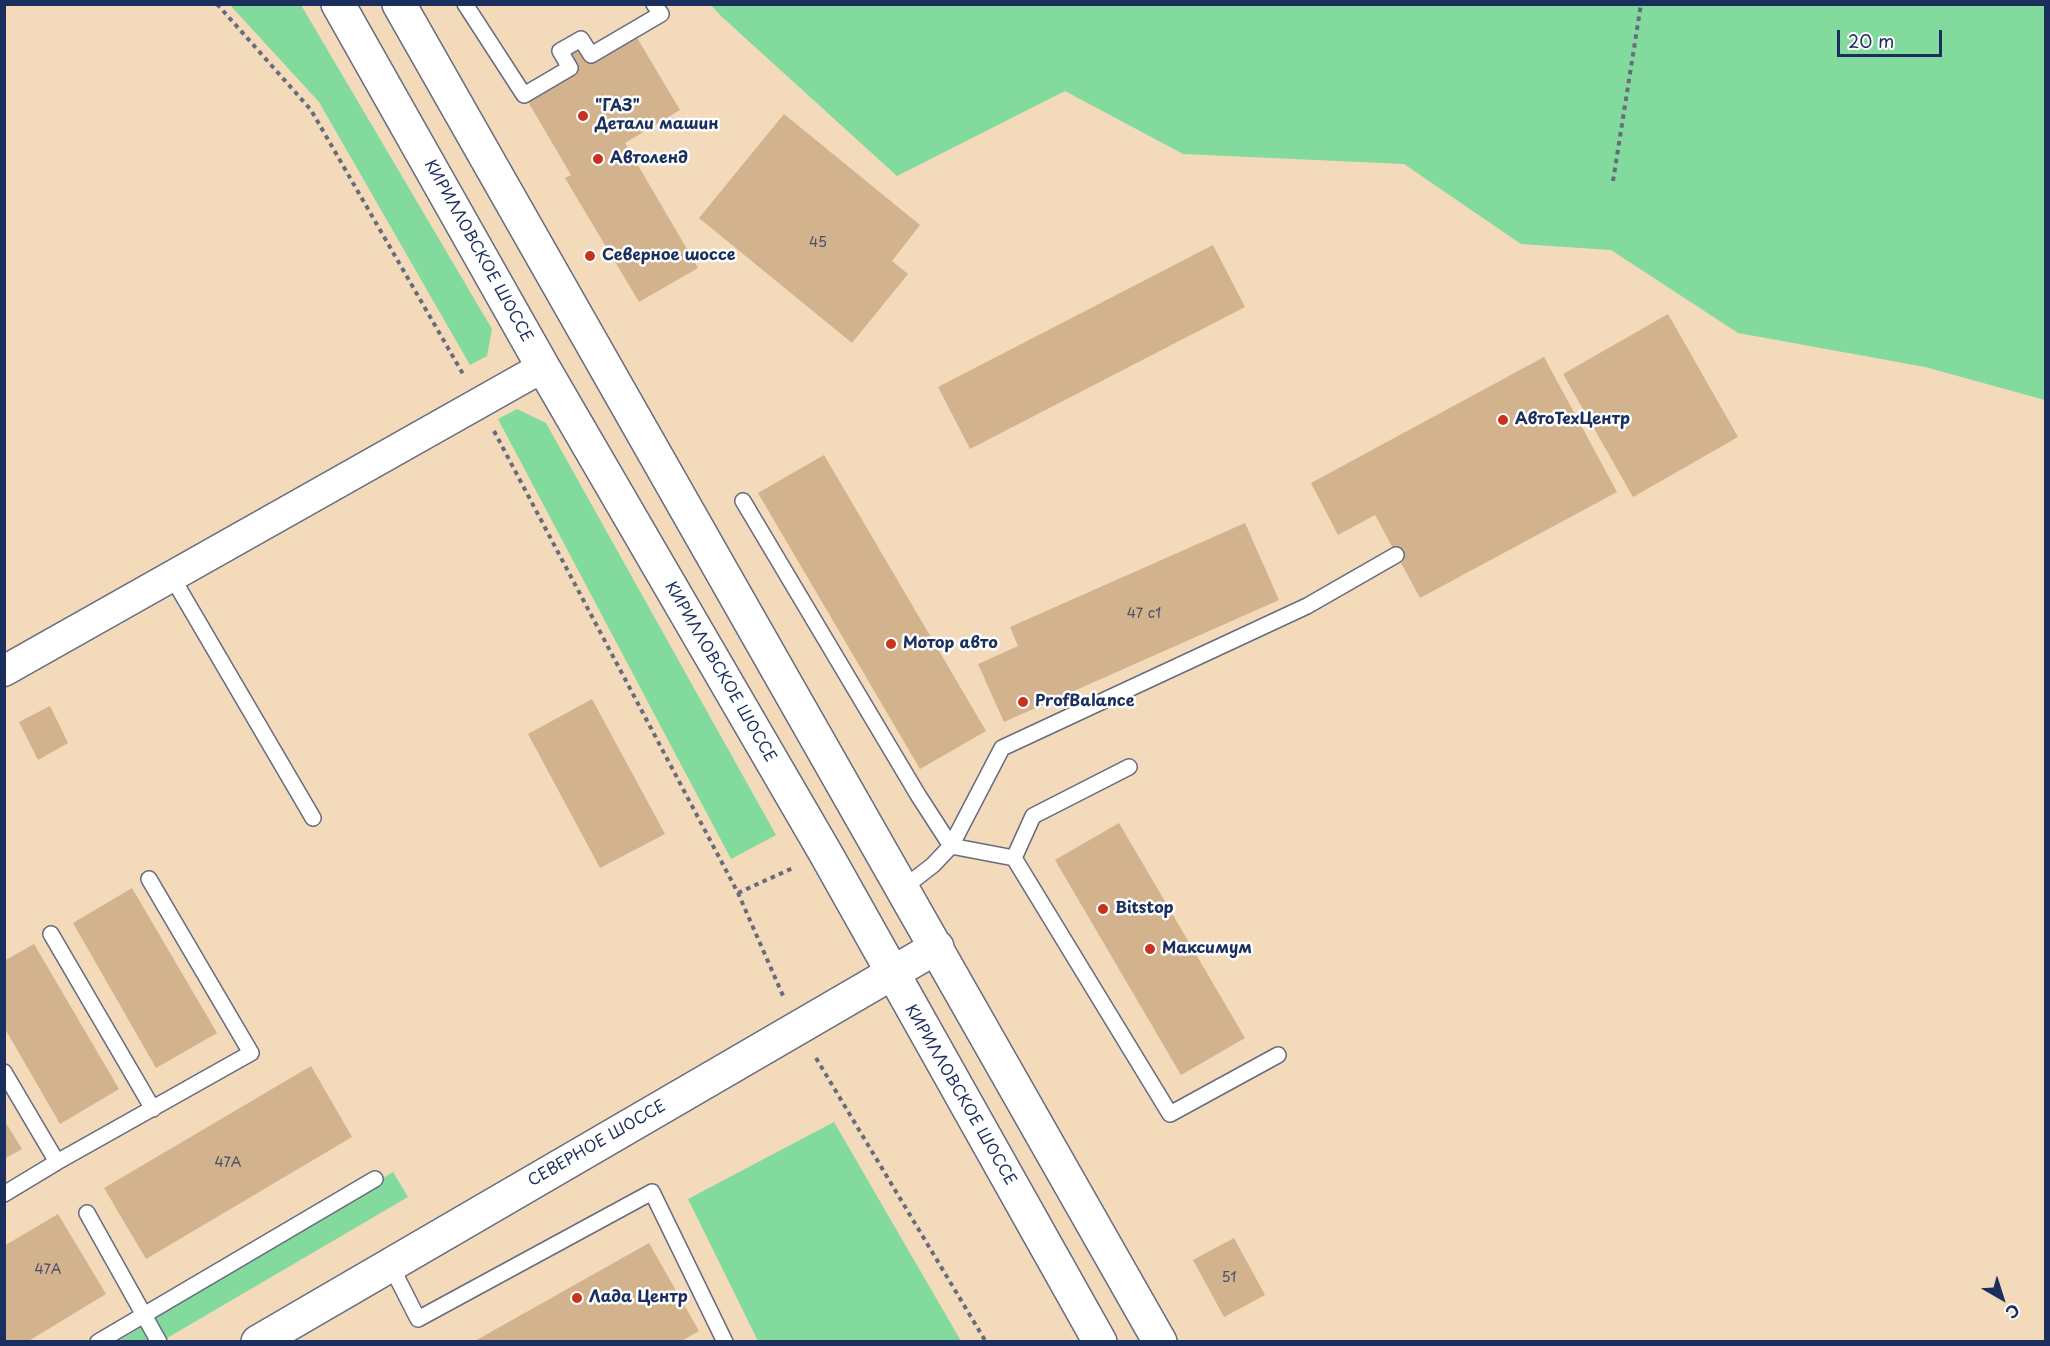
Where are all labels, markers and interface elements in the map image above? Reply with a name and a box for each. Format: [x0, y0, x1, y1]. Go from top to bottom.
scale bar [1840, 18, 1945, 56]
text: 20 m [1848, 27, 1894, 54]
place label: "ГАЗ" Детали машин [595, 97, 719, 135]
marker: "ГАЗ" Детали машин [576, 109, 590, 123]
place label: Автоленд [610, 149, 688, 169]
marker: Автоленд [591, 152, 605, 166]
street label: КИРИЛЛОВСКОЕ ШОССЕ [420, 156, 536, 346]
house number: 45 [809, 235, 827, 251]
place label: Северное шоссе [602, 246, 735, 266]
marker: Северное шоссе [583, 249, 597, 263]
place label: АвтоТехЦентр [1515, 410, 1630, 430]
marker: АвтоТехЦентр [1496, 413, 1510, 427]
street label: КИРИЛЛОВСКОЕ ШОССЕ [660, 578, 780, 766]
house number: 47 с1 [1127, 606, 1161, 622]
place label: Мотор авто [903, 634, 998, 654]
marker: Мотор авто [884, 637, 898, 651]
place label: ProfBalance [1035, 692, 1134, 712]
marker: ProfBalance [1016, 695, 1030, 709]
place label: Bitstop [1115, 899, 1174, 919]
marker: Bitstop [1096, 902, 1110, 916]
place label: Максимум [1162, 939, 1252, 959]
marker: Максимум [1143, 942, 1157, 956]
street label: КИРИЛЛОВСКОЕ ШОССЕ [900, 1001, 1020, 1189]
street label: СЕВЕРНОЕ ШОССЕ [525, 1097, 669, 1191]
house number: 47А [214, 1155, 242, 1171]
house number: 47А [34, 1262, 62, 1278]
north arrow [1972, 1268, 2032, 1328]
house number: 51 [1222, 1270, 1236, 1286]
place label: Лада Центр [589, 1288, 688, 1308]
marker: Лада Центр [570, 1291, 584, 1305]
text: С [2001, 1299, 2026, 1325]

